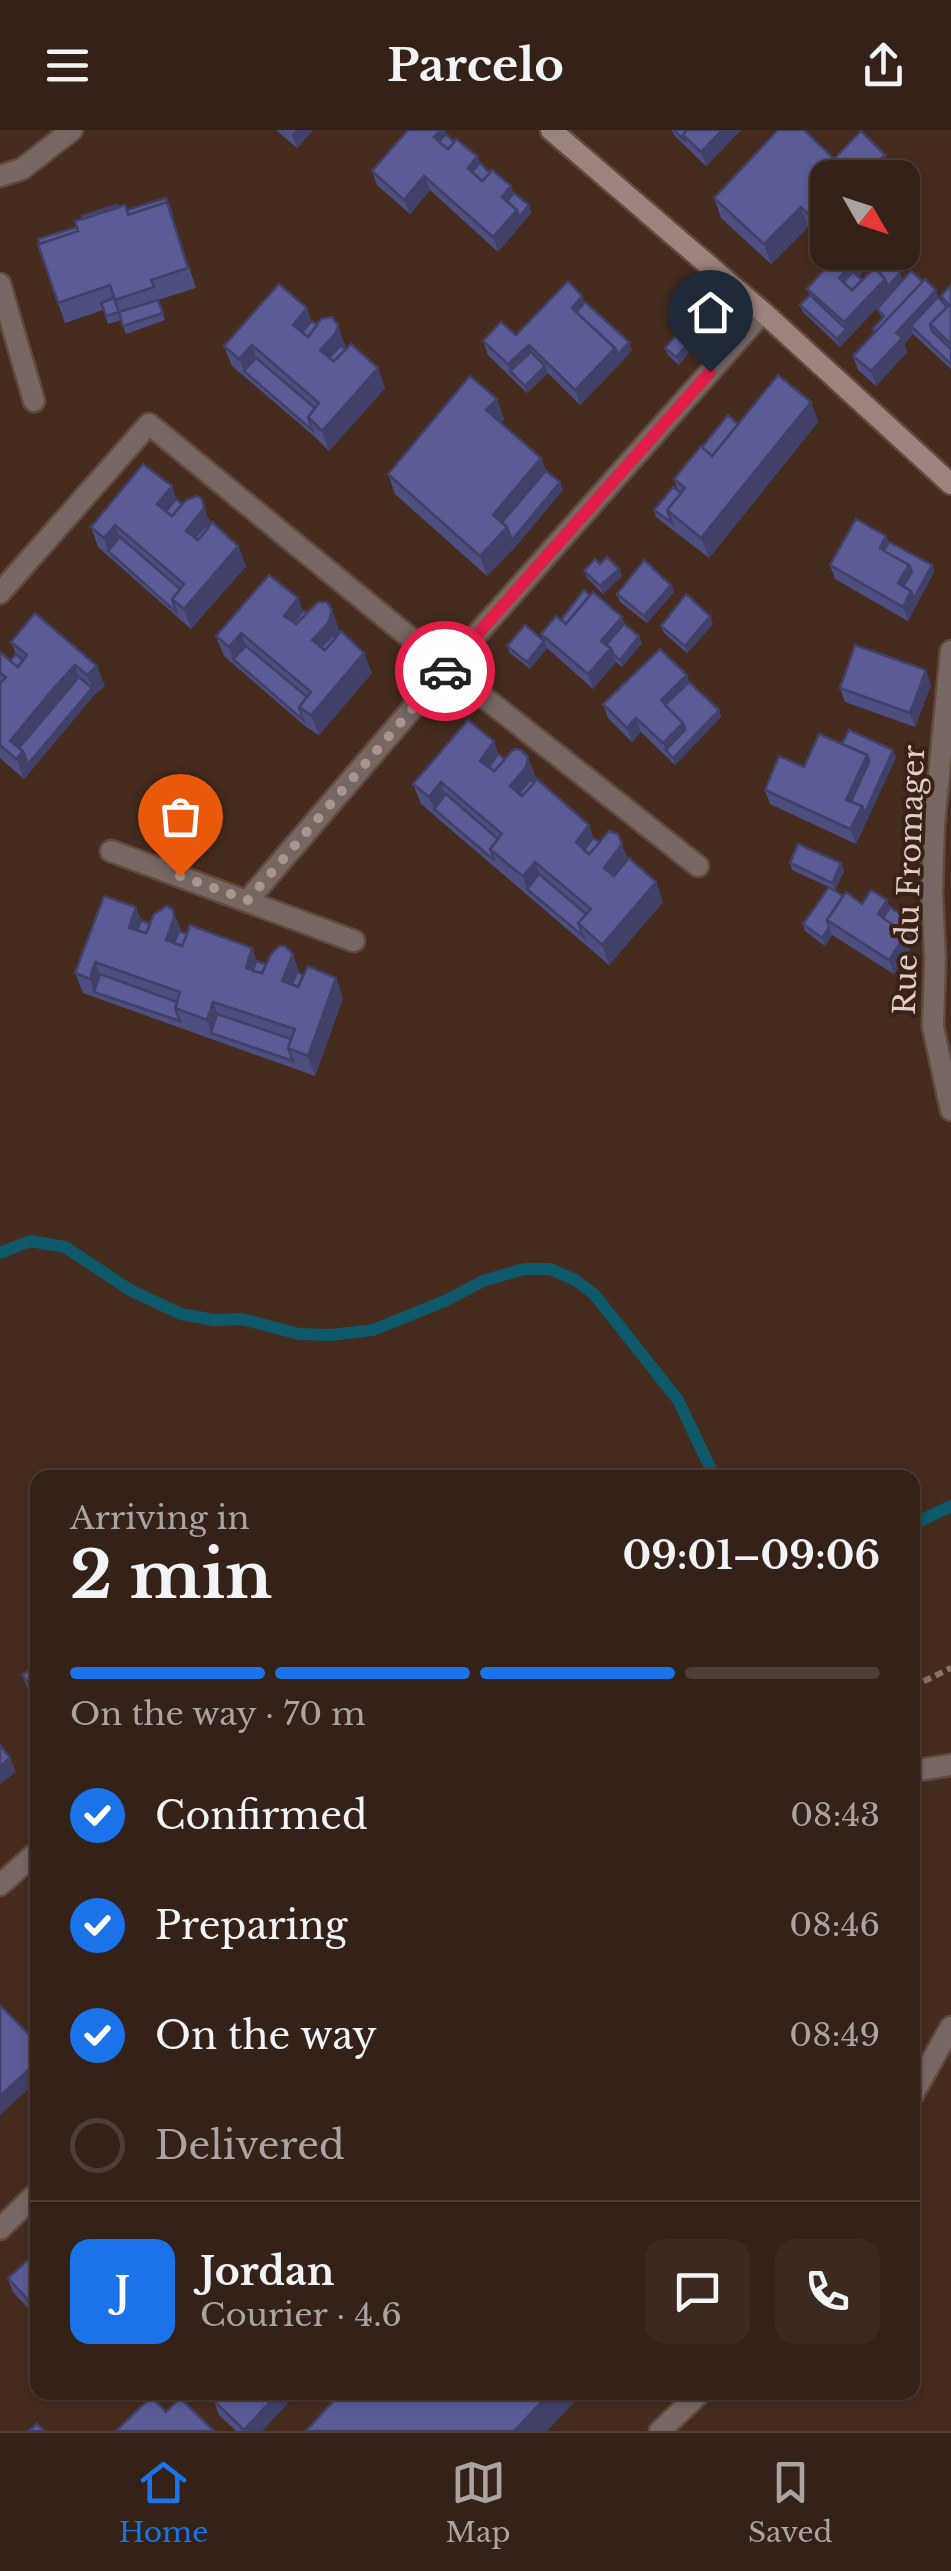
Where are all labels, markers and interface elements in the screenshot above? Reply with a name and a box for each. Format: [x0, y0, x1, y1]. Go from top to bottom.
text: Parcelo [387, 37, 564, 93]
icon: menu [40, 38, 95, 93]
icon: share [856, 38, 911, 93]
north arrow [810, 160, 920, 270]
map controls [810, 160, 920, 270]
pin [668, 270, 753, 373]
icon: home [683, 285, 738, 340]
courier [395, 621, 495, 721]
icon: car [418, 644, 473, 699]
street label: Rue du Fromager [886, 744, 932, 1016]
pin [138, 774, 223, 877]
icon: bag [153, 789, 208, 844]
text: Arriving in [70, 1498, 249, 1538]
text: 09:01–09:06 [623, 1532, 880, 1579]
text: 2 min [70, 1535, 272, 1616]
text: On the way · 70 m [70, 1694, 366, 1734]
icon: check [70, 1788, 125, 1843]
text: Confirmed [155, 1792, 368, 1839]
text: 08:43 [790, 1795, 880, 1835]
icon: check [70, 1898, 125, 1953]
text: Preparing [155, 1902, 347, 1949]
text: 08:46 [789, 1905, 880, 1945]
icon: check [70, 2008, 125, 2063]
text: On the way [155, 2012, 377, 2059]
text: 08:49 [789, 2015, 880, 2055]
text: Delivered [155, 2122, 345, 2169]
button: chat [645, 2239, 750, 2344]
button: phone [775, 2239, 880, 2344]
text: Jordan [200, 2248, 334, 2295]
text: J [115, 2268, 130, 2315]
text: Courier · 4.6 [200, 2295, 402, 2335]
tab: Home [119, 2455, 208, 2550]
tab: Map [446, 2455, 511, 2550]
tab: Saved [748, 2455, 832, 2550]

